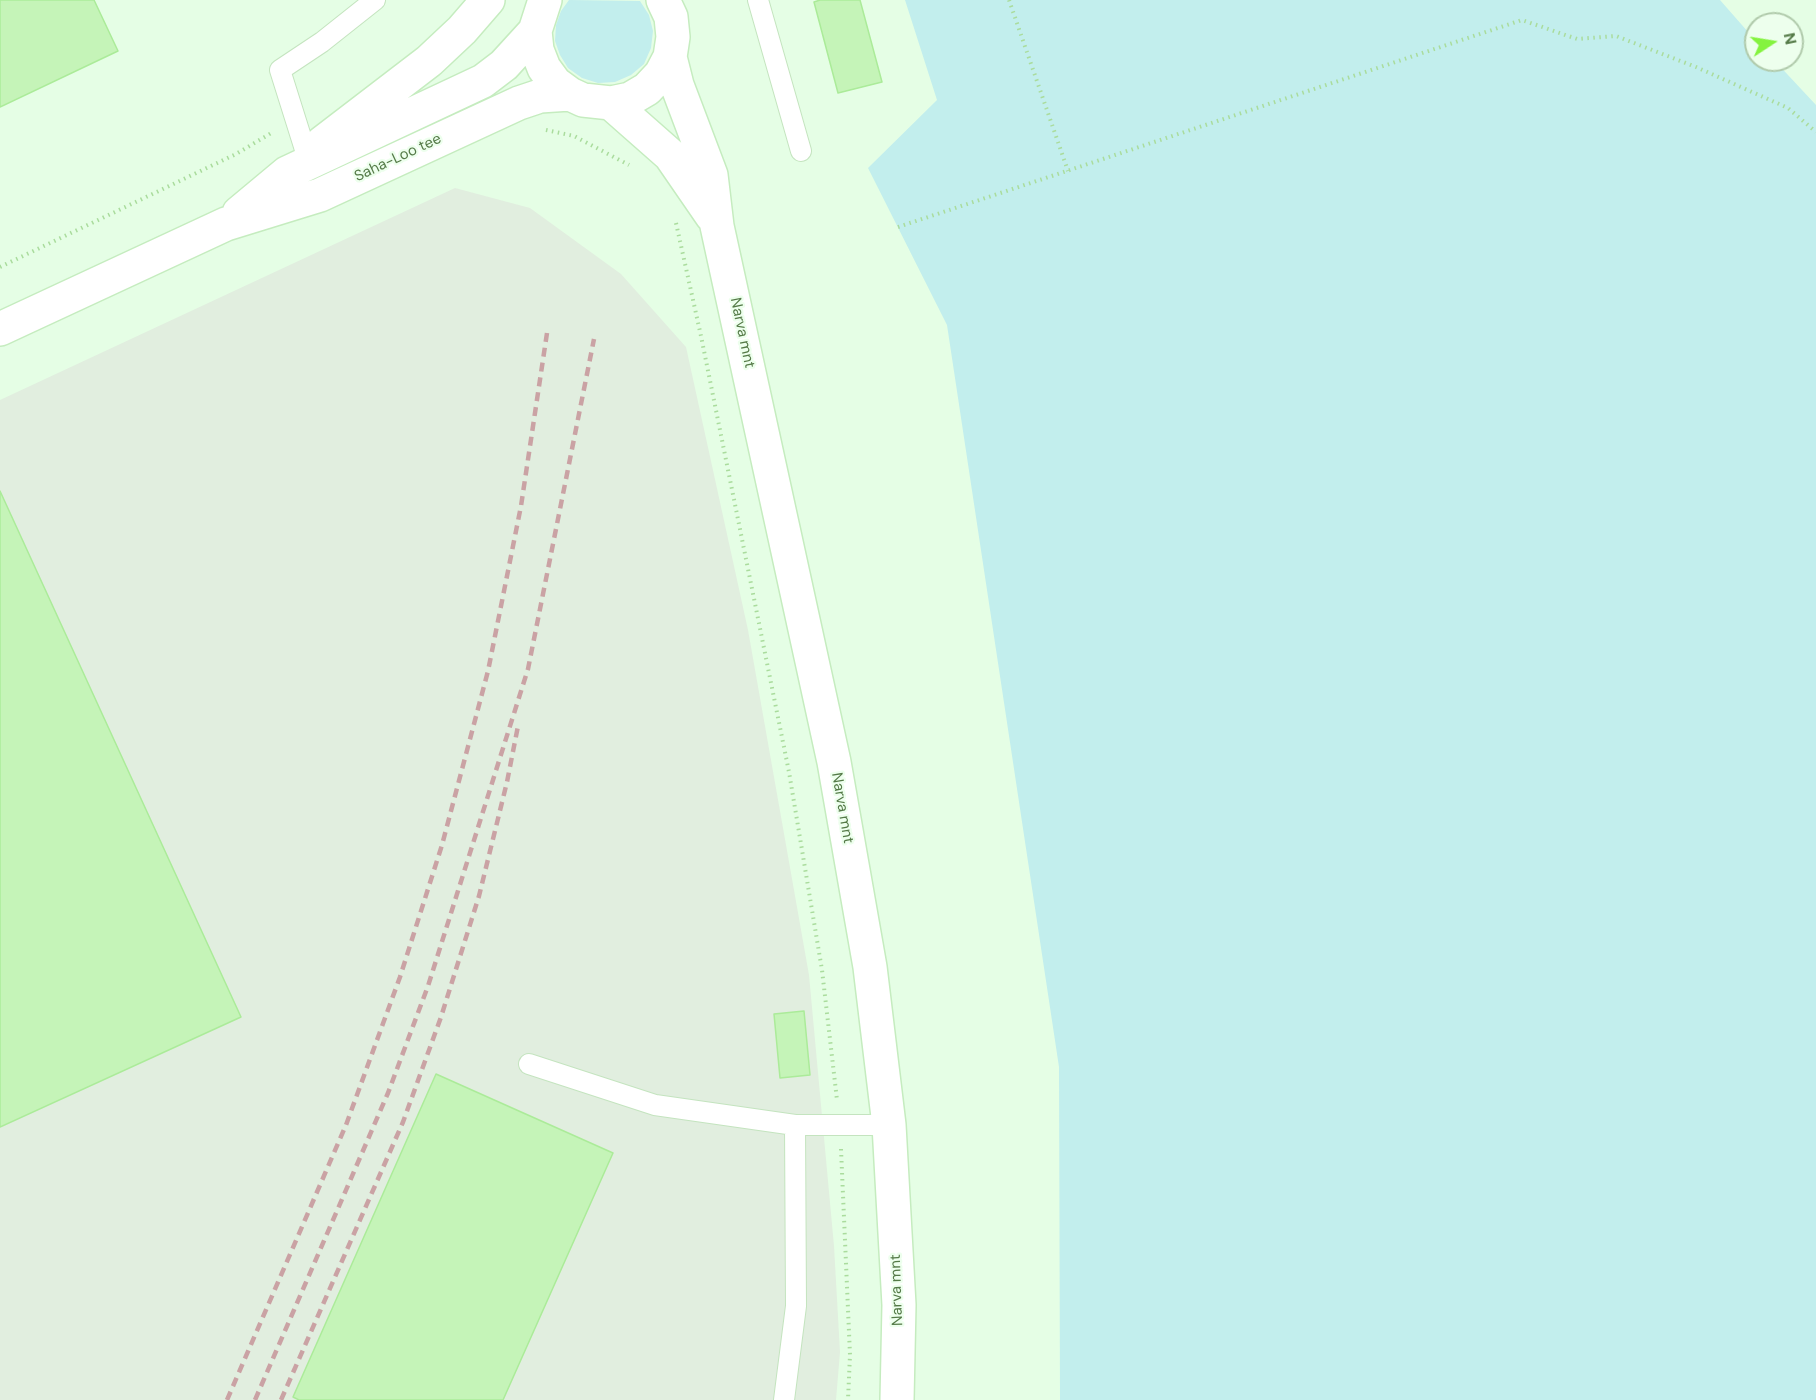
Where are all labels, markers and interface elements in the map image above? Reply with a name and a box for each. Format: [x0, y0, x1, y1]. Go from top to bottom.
north arrow [1744, 12, 1804, 72]
text: N [1779, 31, 1802, 46]
street label: Saha-Loo tee [352, 130, 444, 186]
street label: Narva mnt [726, 296, 758, 370]
street label: Narva mnt [827, 771, 857, 845]
street label: Narva mnt [887, 1254, 907, 1326]

